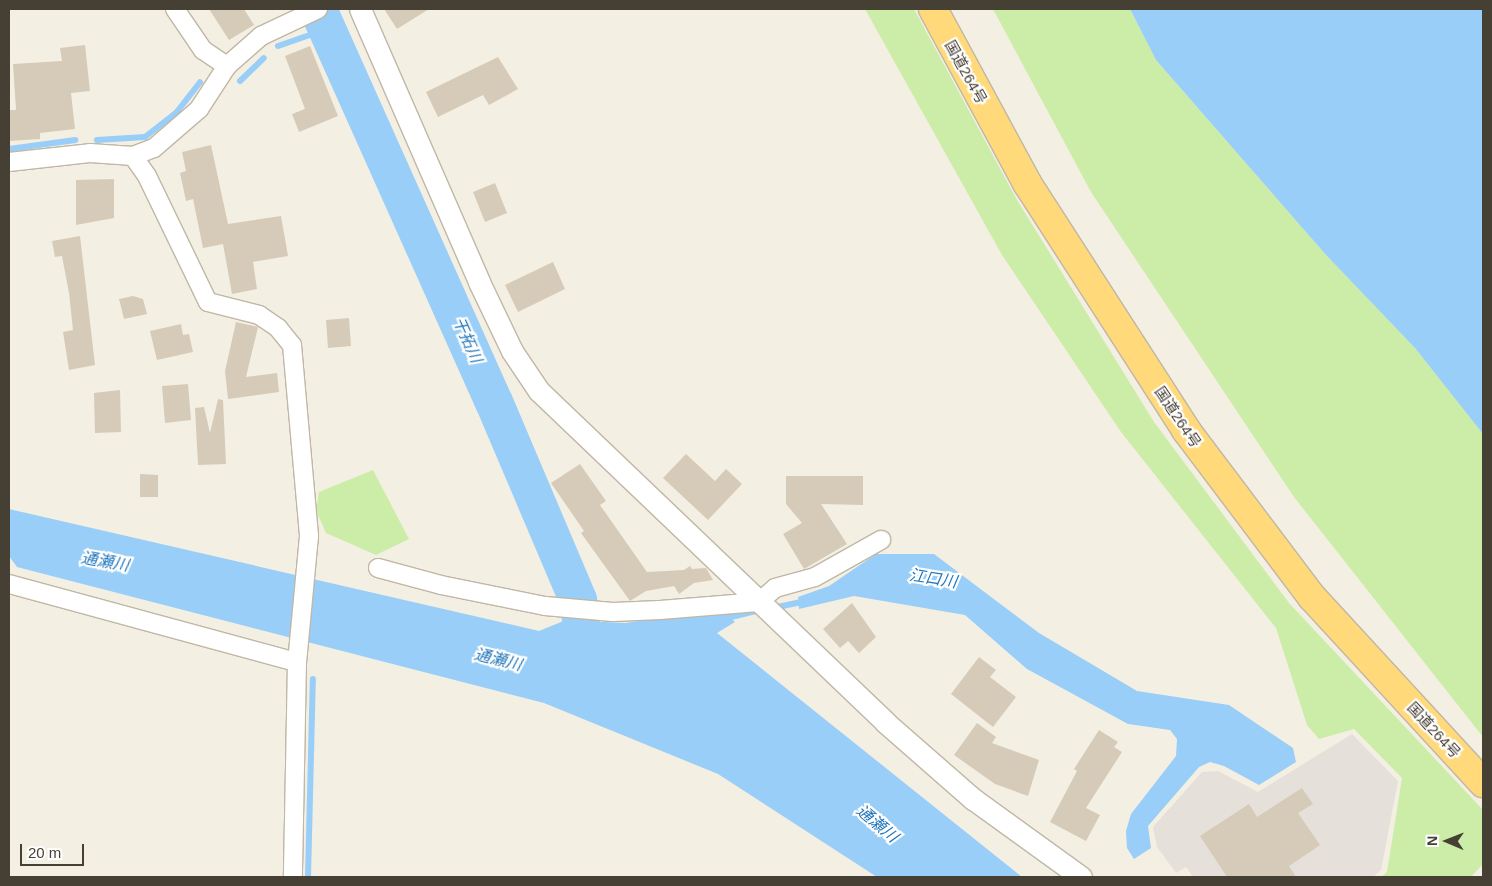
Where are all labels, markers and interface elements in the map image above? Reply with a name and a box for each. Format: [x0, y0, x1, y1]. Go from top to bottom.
street label: 国道264号 [941, 37, 991, 107]
water label: 干拓川 [448, 314, 486, 366]
street label: 国道264号 [1151, 383, 1205, 451]
water label: 通瀬川 [80, 548, 130, 576]
water label: 江口川 [908, 566, 958, 592]
water label: 通瀬川 [472, 645, 524, 675]
street label: 国道264号 [1404, 698, 1464, 762]
water label: 通瀬川 [852, 801, 902, 847]
north arrow [1422, 816, 1472, 866]
scale bar [22, 834, 86, 866]
text: N [1424, 836, 1440, 846]
text: 20 m [28, 844, 61, 861]

